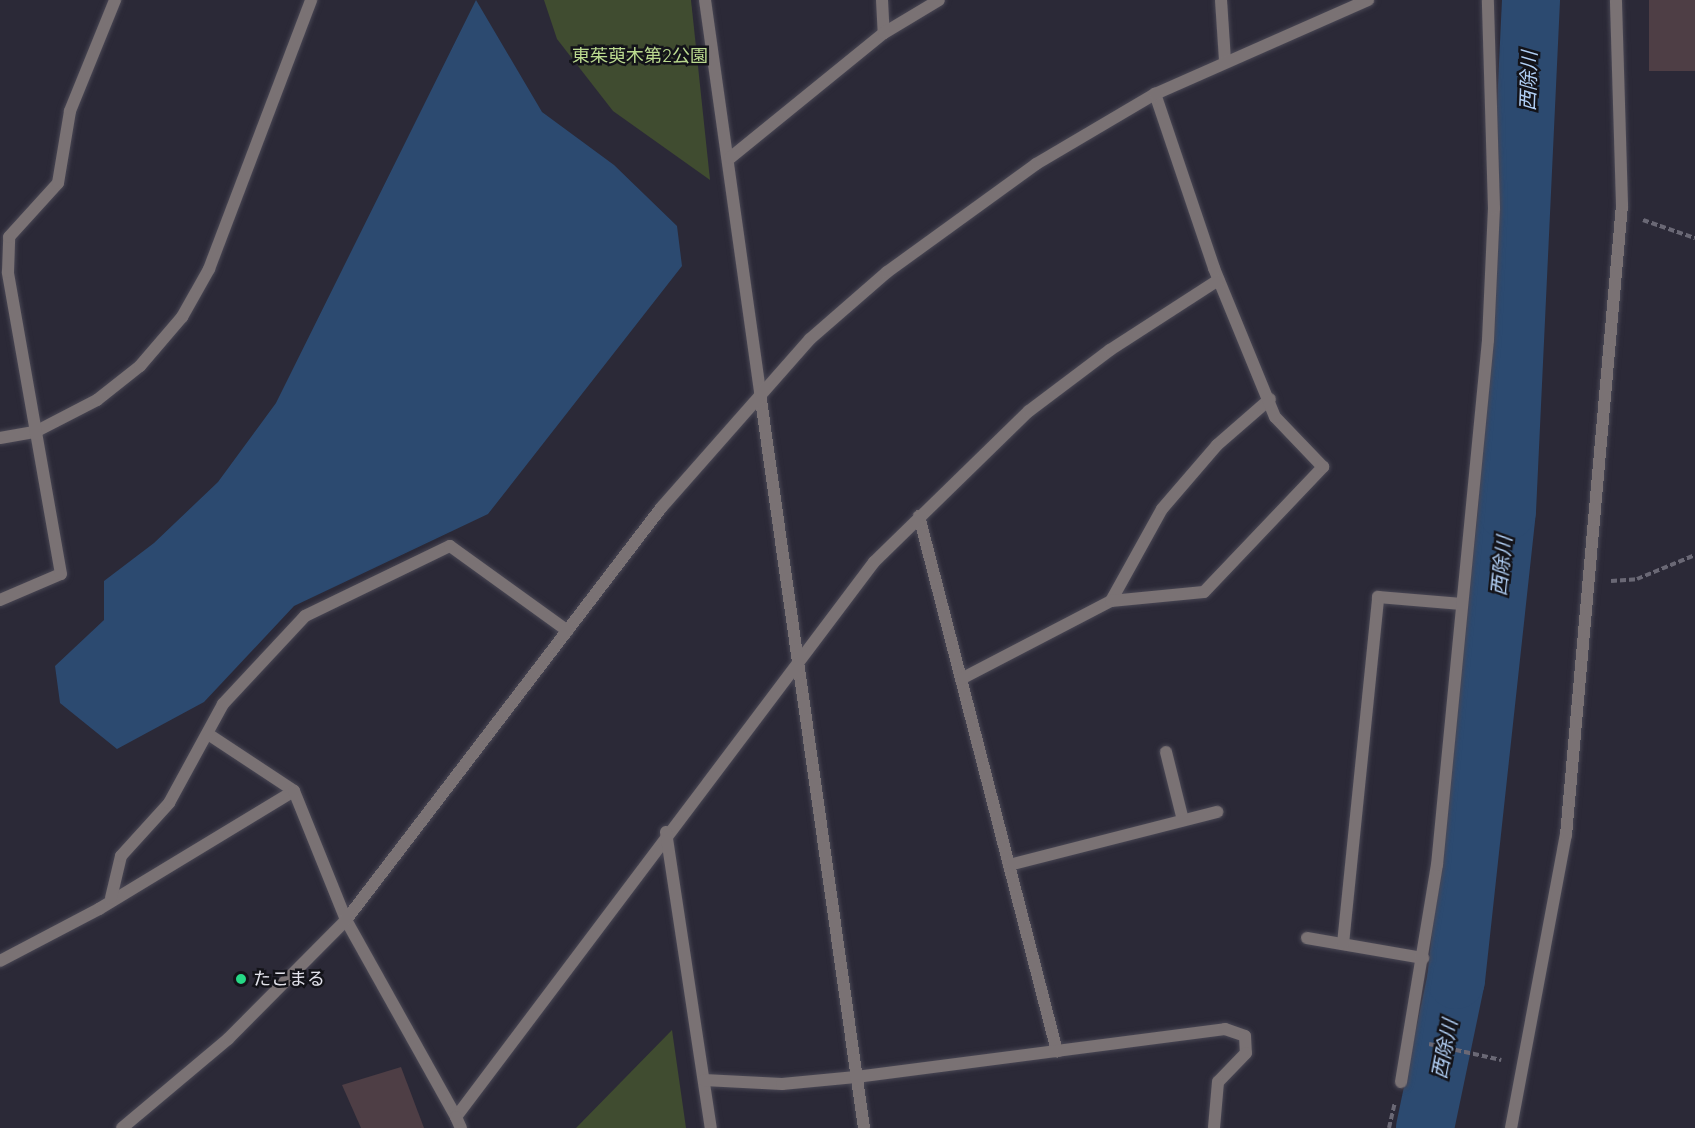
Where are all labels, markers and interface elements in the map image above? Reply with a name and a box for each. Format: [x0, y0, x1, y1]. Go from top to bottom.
park label: 東茱萸木第2公園 [572, 45, 708, 67]
water label: 西除川 [1515, 51, 1541, 111]
water label: 西除川 [1486, 535, 1516, 597]
place label: たこまる [253, 968, 325, 990]
marker: たこまる [234, 972, 248, 986]
water label: 西除川 [1426, 1017, 1462, 1081]

